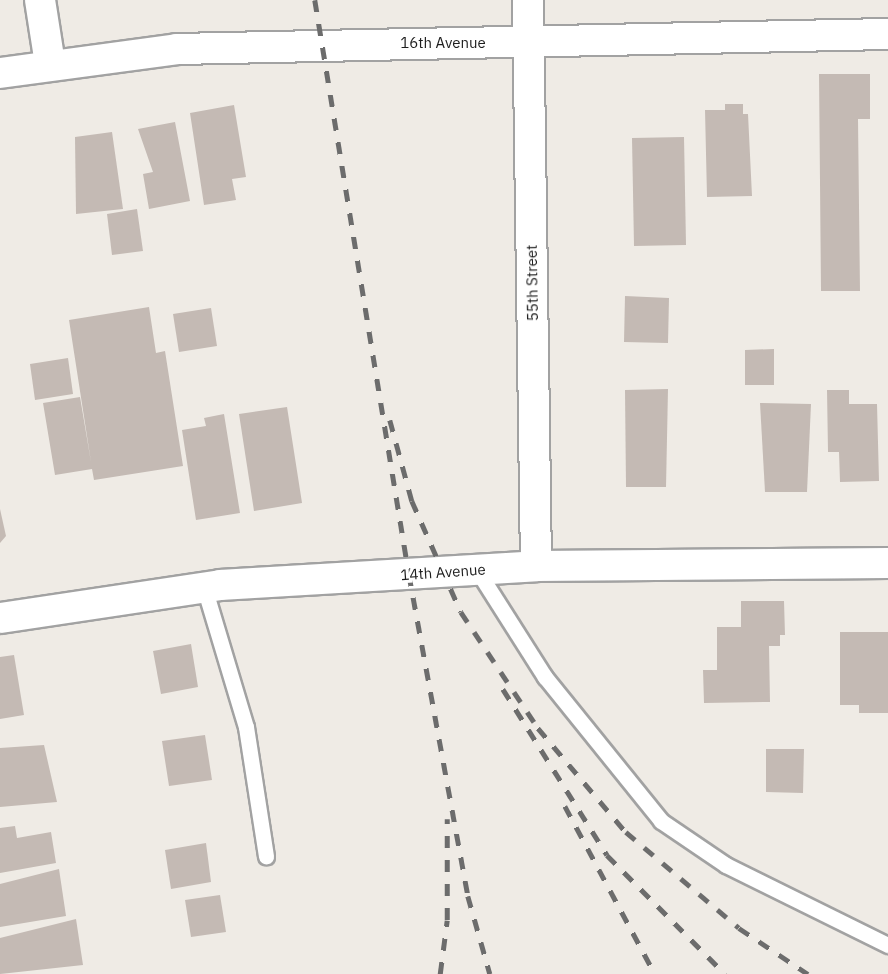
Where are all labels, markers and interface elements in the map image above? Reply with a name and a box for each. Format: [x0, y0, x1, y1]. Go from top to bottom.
street label: 16th Avenue [400, 34, 486, 52]
street label: 55th Street [522, 245, 542, 321]
street label: 14th Avenue [400, 560, 486, 584]

